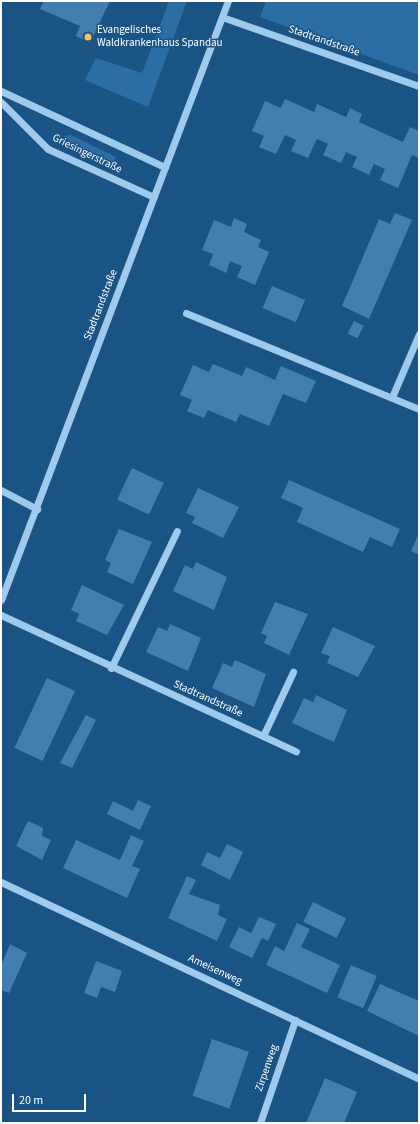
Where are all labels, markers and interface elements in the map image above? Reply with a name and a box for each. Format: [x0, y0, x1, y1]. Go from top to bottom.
street label: Stadtrandstraße [287, 23, 361, 59]
place label: Evangelisches Waldkrankenhaus Spandau [97, 24, 223, 50]
marker: Evangelisches Waldkrankenhaus Spandau [82, 31, 94, 43]
street label: Griesingerstraße [50, 131, 124, 177]
street label: Stadtrandstraße [81, 268, 121, 342]
street label: Stadtrandstraße [171, 678, 245, 720]
street label: Ameisenweg [186, 952, 244, 988]
street label: Zirpenweg [253, 1043, 281, 1093]
scale bar [14, 1086, 88, 1112]
text: 20 m [19, 1092, 43, 1109]

